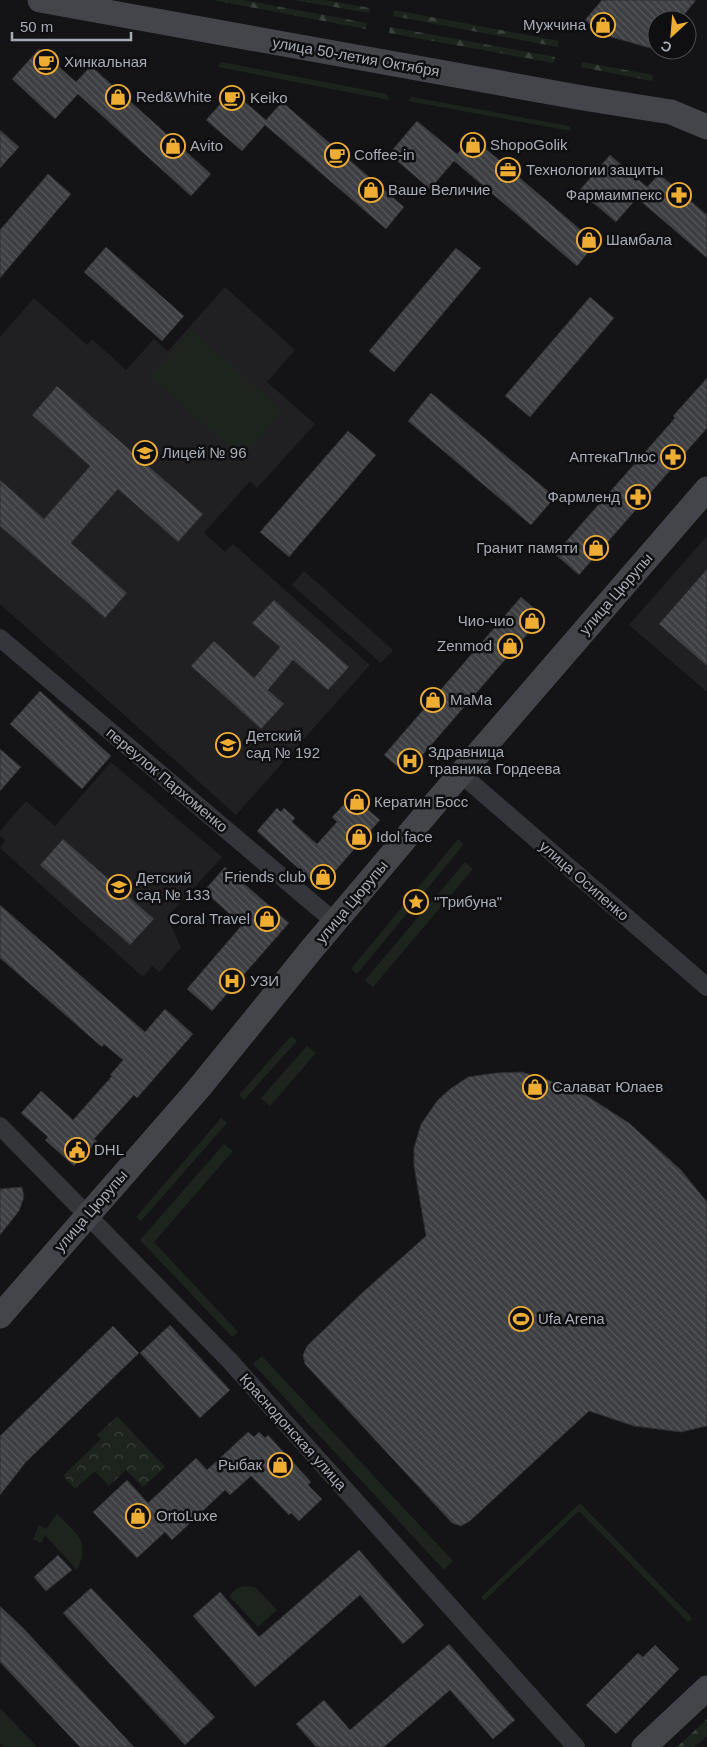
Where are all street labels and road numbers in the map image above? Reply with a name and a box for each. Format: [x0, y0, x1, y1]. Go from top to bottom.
street label: улица 50-летия Октября [271, 33, 441, 80]
street label: улица Цюрупы [576, 549, 656, 638]
street label: переулок Пархоменко [103, 724, 231, 835]
street label: улица Осипенко [536, 837, 632, 924]
street label: улица Цюрупы [312, 857, 391, 946]
street label: улица Цюрупы [51, 1166, 131, 1255]
street label: Краснодонская улица [237, 1370, 351, 1494]

